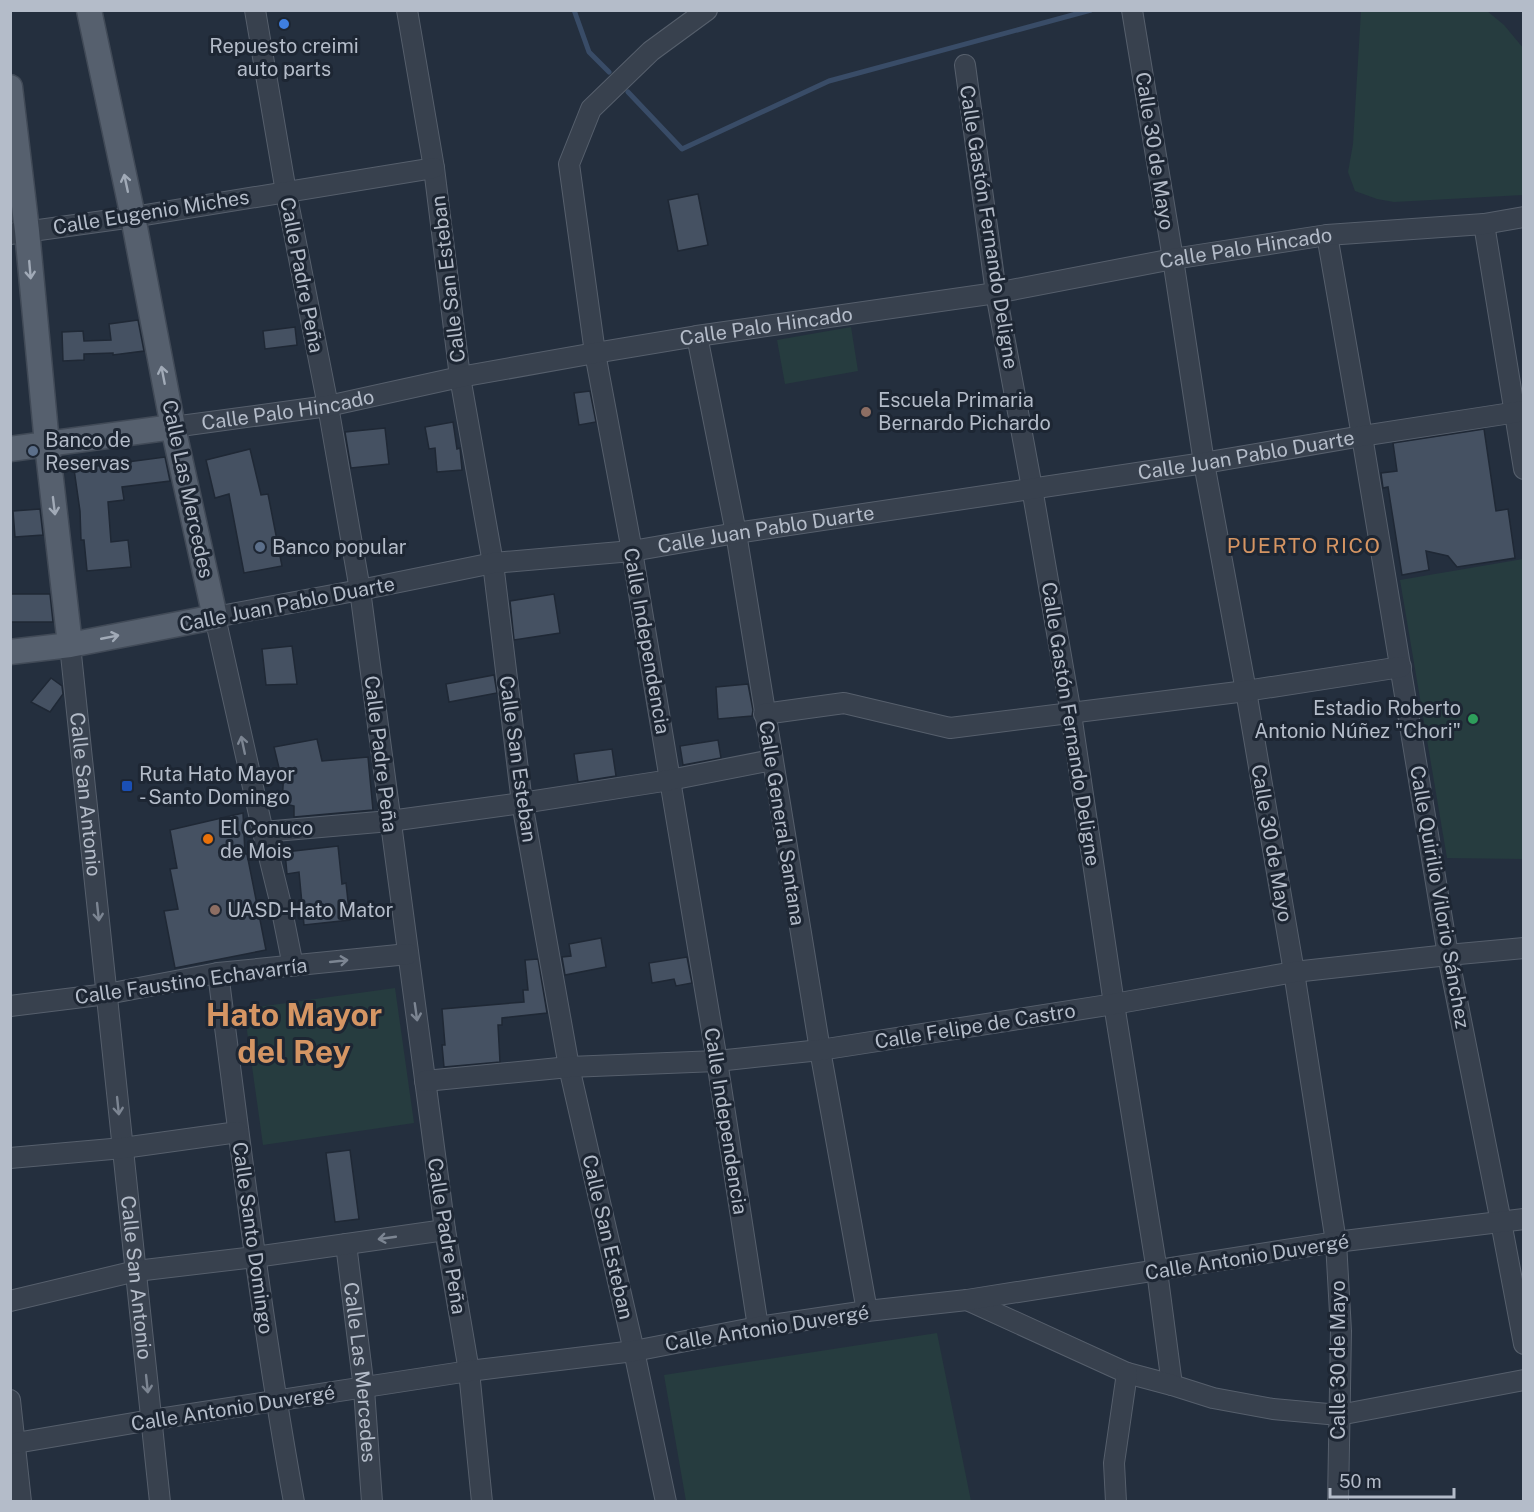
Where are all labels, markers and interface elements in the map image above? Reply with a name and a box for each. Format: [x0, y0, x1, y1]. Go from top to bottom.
marker: Repuesto creimi auto parts [277, 17, 291, 31]
place label: Repuesto creimi auto parts [209, 34, 359, 81]
street label: Calle 30 de Mayo [1131, 70, 1179, 232]
street label: Calle Gastón Fernando Deligne [955, 83, 1023, 371]
one-way arrow [119, 174, 131, 193]
street label: Calle Eugenio Miches [51, 185, 251, 239]
street label: Calle San Esteban [426, 194, 470, 364]
street label: Calle Padre Peña [275, 195, 329, 355]
street label: Calle Palo Hincado [1157, 222, 1334, 273]
one-way arrow [25, 260, 36, 280]
street label: Calle Palo Hincado [678, 302, 854, 351]
one-way arrow [157, 365, 168, 385]
street label: Calle Palo Hincado [200, 384, 376, 435]
place label: Escuela Primaria Bernardo Pichardo [878, 388, 1051, 435]
street label: Calle Las Mercedes [157, 398, 219, 580]
marker: Escuela Primaria Bernardo Pichardo [859, 405, 873, 419]
street label: Calle Juan Pablo Duarte [1136, 425, 1356, 485]
place label: Banco de Reservas [45, 428, 131, 475]
marker: Banco de Reservas [26, 444, 40, 458]
one-way arrow [49, 496, 60, 516]
street label: Calle Juan Pablo Duarte [656, 500, 876, 558]
district label: PUERTO RICO [1227, 533, 1381, 558]
place label: Banco popular [272, 535, 407, 559]
marker: Banco popular [253, 540, 267, 554]
street label: Calle Independencia [619, 546, 675, 736]
street label: Calle Juan Pablo Duarte [177, 571, 397, 637]
street label: Calle Gastón Fernando Deligne [1037, 580, 1105, 868]
one-way arrow [100, 631, 119, 643]
street label: Calle Padre Peña [359, 674, 403, 834]
street label: Calle San Esteban [494, 674, 542, 844]
place label: Estadio Roberto Antonio Núñez "Chori" [1254, 696, 1461, 743]
street label: Calle San Antonio [65, 711, 106, 877]
marker: Estadio Roberto Antonio Núñez "Chori" [1466, 712, 1480, 726]
street label: Calle General Santana [754, 719, 810, 927]
one-way arrow [237, 735, 249, 754]
place label: Ruta Hato Mayor - Santo Domingo [139, 762, 295, 809]
street label: Calle 30 de Mayo [1246, 762, 1298, 924]
street label: Calle Quirilio Vilorio Sánchez [1405, 764, 1475, 1030]
marker: Ruta Hato Mayor - Santo Domingo [120, 779, 134, 793]
place label: El Conuco de Mois [220, 816, 313, 863]
marker: El Conuco de Mois [201, 832, 215, 846]
place label: UASD-Hato Mator [227, 898, 393, 922]
one-way arrow [93, 902, 104, 922]
marker: UASD-Hato Mator [208, 903, 222, 917]
street label: Calle Faustino Echavarría [73, 953, 309, 1009]
one-way arrow [328, 955, 348, 966]
district label: Hato Mayor del Rey [206, 996, 382, 1070]
street label: Calle Felipe de Castro [873, 998, 1077, 1054]
one-way arrow [410, 1002, 421, 1022]
street label: Calle Independencia [699, 1026, 753, 1216]
one-way arrow [113, 1096, 124, 1116]
street label: Calle Santo Domingo [228, 1140, 278, 1336]
street label: Calle San Esteban [577, 1152, 639, 1322]
street label: Calle Padre Peña [423, 1156, 471, 1316]
street label: Calle San Antonio [116, 1194, 157, 1361]
street label: Calle Antonio Duvergé [1143, 1229, 1351, 1285]
one-way arrow [377, 1233, 397, 1244]
street label: Calle 30 de Mayo [1326, 1280, 1350, 1440]
street label: Calle Las Mercedes [339, 1281, 381, 1463]
street label: Calle Antonio Duvergé [663, 1300, 871, 1356]
one-way arrow [142, 1373, 153, 1393]
street label: Calle Antonio Duvergé [129, 1380, 337, 1436]
scale bar [1330, 1461, 1454, 1499]
text: 50 m [1339, 1471, 1382, 1492]

